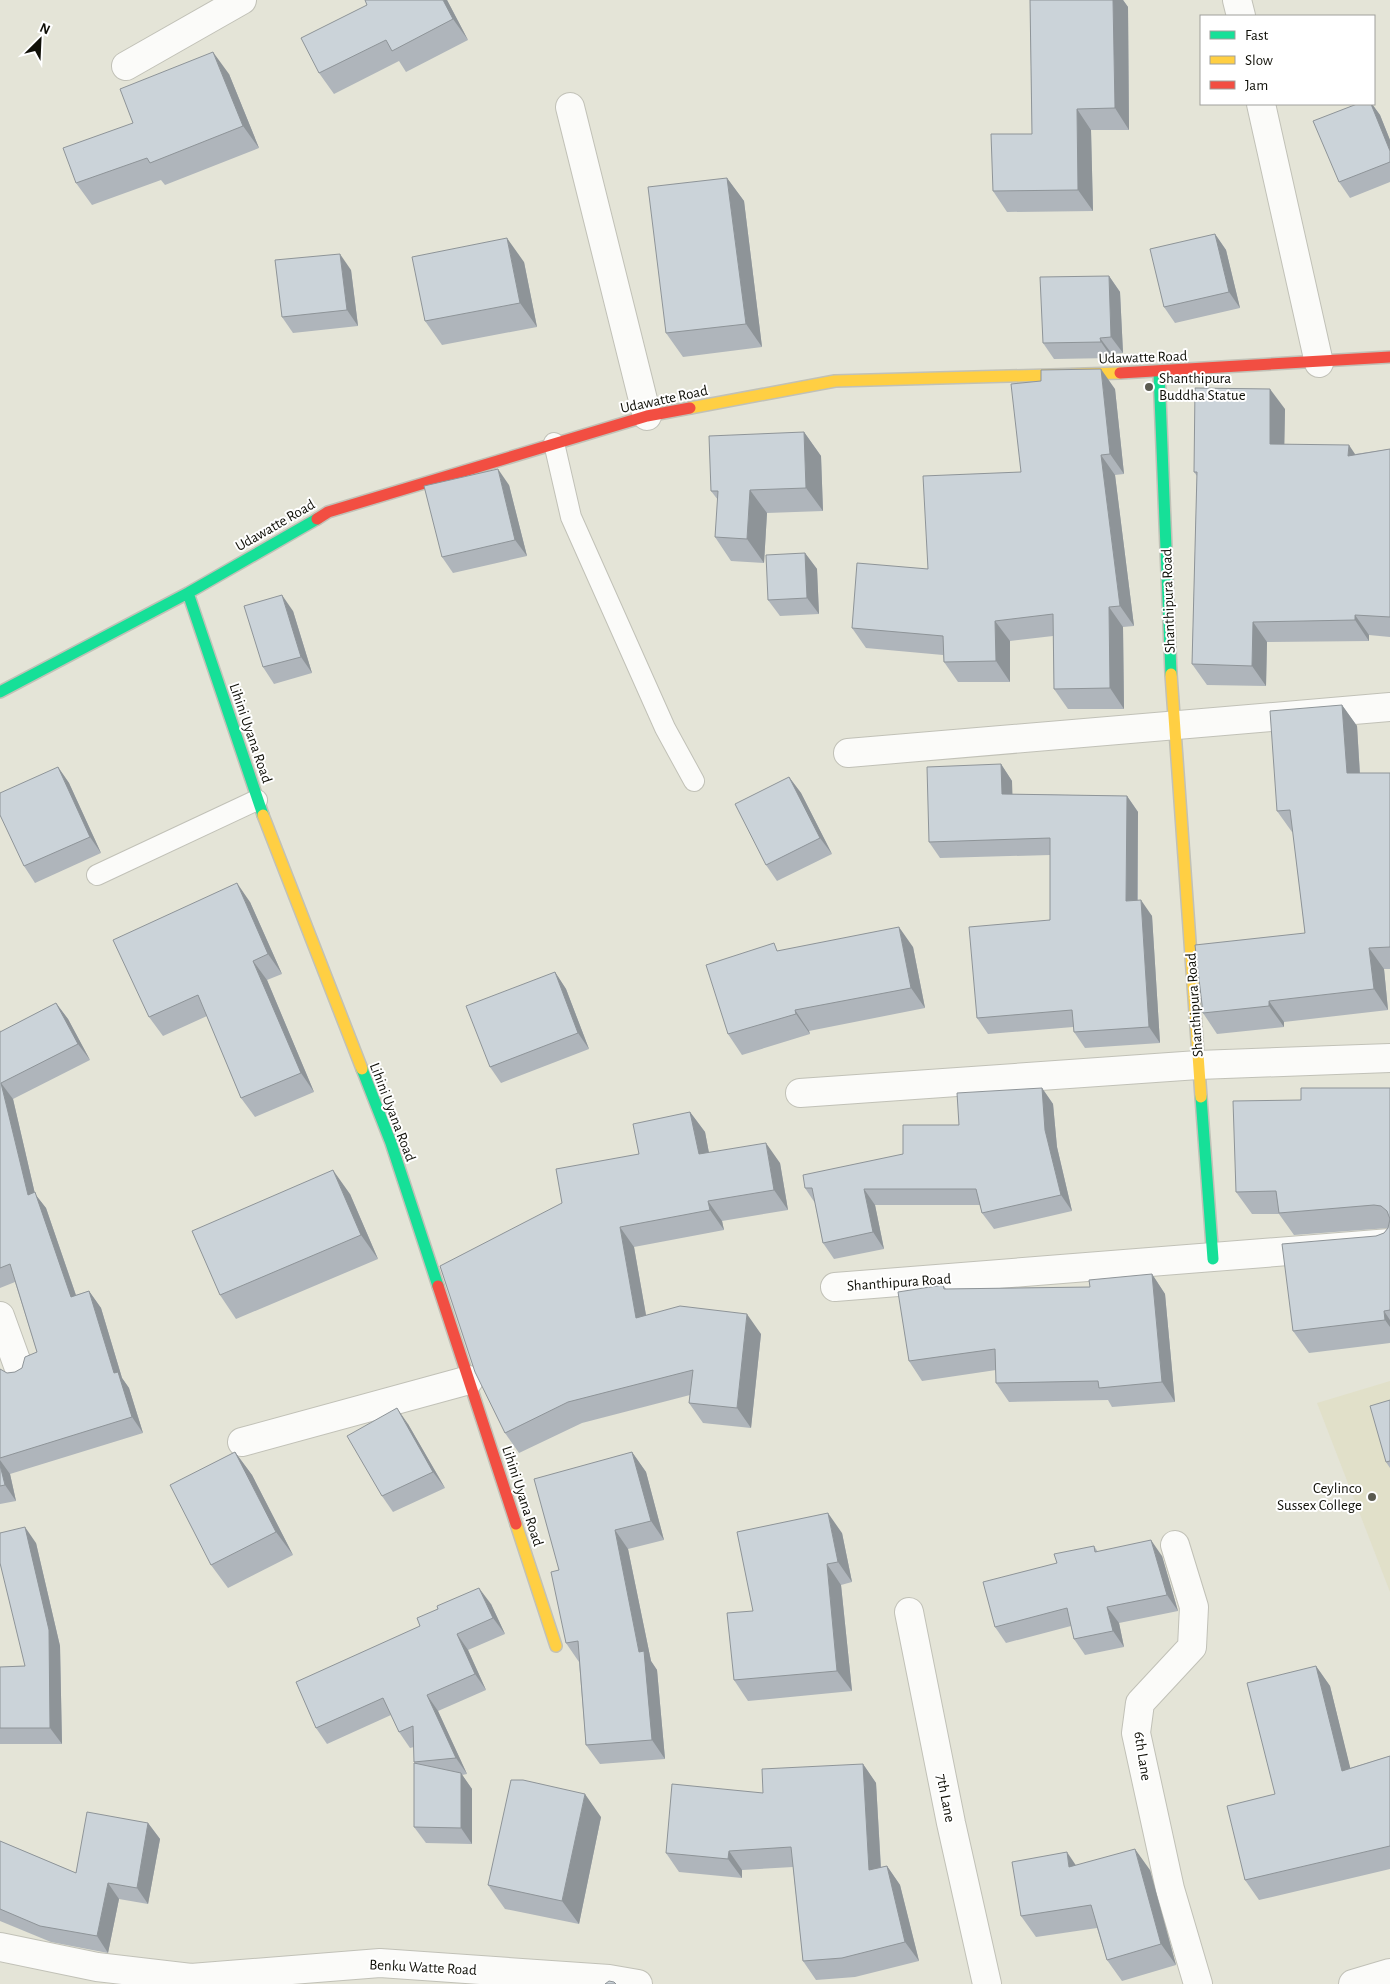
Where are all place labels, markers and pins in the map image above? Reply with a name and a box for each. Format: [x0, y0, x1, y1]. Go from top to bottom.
place label: Shanthipura Buddha Statue [1159, 371, 1246, 403]
marker: Shanthipura Buddha Statue [1143, 381, 1155, 393]
place label: Ceylinco Sussex College [1277, 1481, 1362, 1513]
marker: Ceylinco Sussex College [1366, 1491, 1378, 1503]

